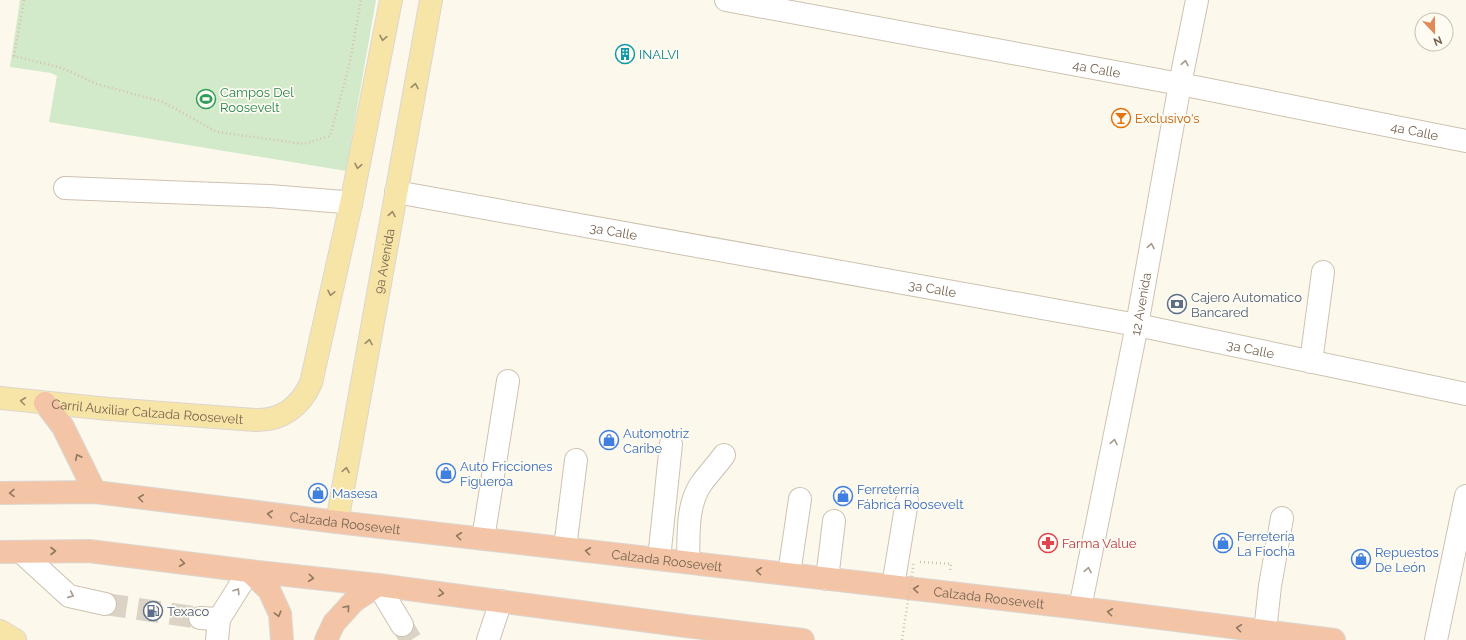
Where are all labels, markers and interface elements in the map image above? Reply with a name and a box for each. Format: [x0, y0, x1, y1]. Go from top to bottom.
north arrow [1414, 12, 1454, 52]
text: N [1431, 33, 1444, 48]
one-way arrow [380, 35, 388, 41]
building icon: INALVI [614, 43, 636, 65]
place label: INALVI [639, 47, 679, 62]
street label: 4a Calle [1072, 57, 1122, 80]
one-way arrow [1180, 60, 1188, 66]
one-way arrow [410, 83, 419, 89]
place label: Campos Del Roosevelt [220, 85, 294, 115]
sports icon: Campos Del Roosevelt [195, 88, 217, 110]
bar icon: Exclusivo's [1110, 107, 1132, 129]
place label: Exclusivo's [1135, 111, 1200, 126]
street label: 4a Calle [1390, 119, 1440, 143]
one-way arrow [354, 163, 363, 169]
one-way arrow [387, 211, 396, 217]
street label: 3a Calle [589, 219, 639, 243]
street label: 9a Avenida [371, 227, 397, 295]
one-way arrow [1147, 243, 1155, 249]
street label: 12 Avenida [1128, 271, 1154, 337]
street label: 3a Calle [907, 277, 958, 300]
one-way arrow [328, 290, 336, 296]
place label: Cajero Automatico Bancared [1191, 290, 1302, 320]
bank icon: Cajero Automatico Bancared [1166, 293, 1188, 315]
street label: 3a Calle [1226, 337, 1276, 361]
one-way arrow [364, 339, 373, 345]
one-way arrow [20, 396, 26, 405]
street label: Carril Auxiliar Calzada Roosevelt [51, 396, 244, 427]
place label: Automotriz Caribe [623, 426, 689, 456]
shop icon: Automotriz Caribe [598, 429, 620, 451]
one-way arrow [1109, 439, 1117, 445]
one-way arrow [75, 454, 82, 461]
place label: Auto Fricciones Figueroa [460, 459, 552, 489]
shop icon: Auto Fricciones Figueroa [435, 462, 457, 484]
one-way arrow [341, 467, 350, 473]
shop icon: Masesa [307, 482, 329, 504]
place label: Ferreterría Fábrica Roosevelt [857, 482, 964, 512]
shop icon: Ferreterría Fábrica Roosevelt [832, 485, 854, 507]
place label: Masesa [332, 486, 378, 501]
one-way arrow [9, 489, 15, 497]
one-way arrow [138, 493, 144, 502]
street label: Calzada Roosevelt [289, 509, 402, 537]
one-way arrow [267, 510, 273, 519]
place label: Ferretería La Fiocha [1237, 529, 1295, 559]
one-way arrow [456, 532, 462, 541]
pharmacy icon: Farma Value [1037, 532, 1059, 554]
shop icon: Ferretería La Fiocha [1212, 532, 1234, 554]
place label: Farma Value [1062, 536, 1137, 551]
place label: Repuestos De León [1375, 545, 1439, 575]
street label: Calzada Roosevelt [611, 546, 724, 574]
one-way arrow [50, 547, 56, 555]
one-way arrow [585, 547, 591, 556]
shop icon: Repuestos De León [1350, 548, 1372, 570]
one-way arrow [179, 558, 185, 567]
one-way arrow [756, 567, 762, 576]
one-way arrow [1083, 567, 1091, 573]
one-way arrow [308, 573, 314, 582]
street label: Calzada Roosevelt [933, 584, 1046, 611]
one-way arrow [913, 585, 919, 594]
one-way arrow [232, 588, 239, 595]
one-way arrow [437, 588, 444, 597]
one-way arrow [67, 590, 74, 598]
fuel station icon: Texaco [142, 600, 164, 622]
place label: Texaco [167, 604, 209, 619]
one-way arrow [343, 605, 350, 613]
one-way arrow [1107, 608, 1114, 617]
one-way arrow [273, 611, 282, 618]
one-way arrow [1236, 624, 1243, 633]

